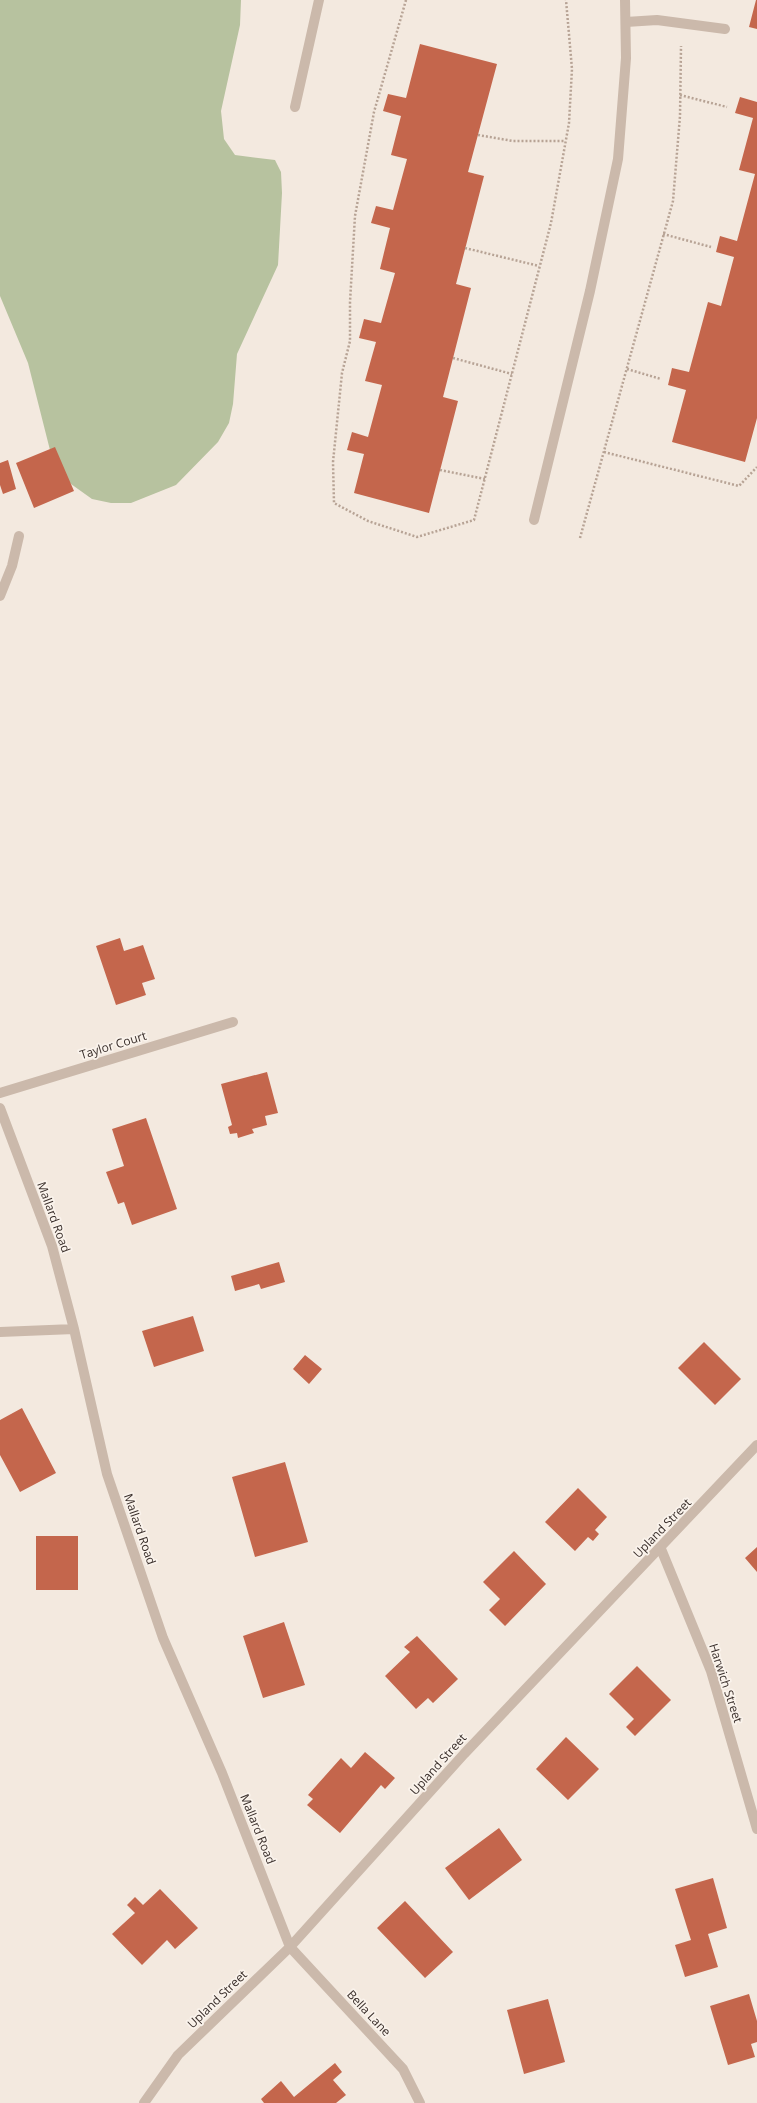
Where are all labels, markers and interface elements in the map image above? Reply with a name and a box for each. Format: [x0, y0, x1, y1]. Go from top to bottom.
street label: Taylor Court [78, 1027, 148, 1063]
street label: Mallard Road [33, 1179, 75, 1255]
street label: Mallard Road [120, 1491, 160, 1567]
street label: Upland Street [629, 1494, 695, 1562]
street label: Harwich Street [705, 1641, 747, 1725]
street label: Upland Street [406, 1730, 470, 1798]
street label: Mallard Road [236, 1791, 280, 1867]
street label: Upland Street [183, 1966, 251, 2032]
street label: Bella Lane [343, 1986, 395, 2040]

